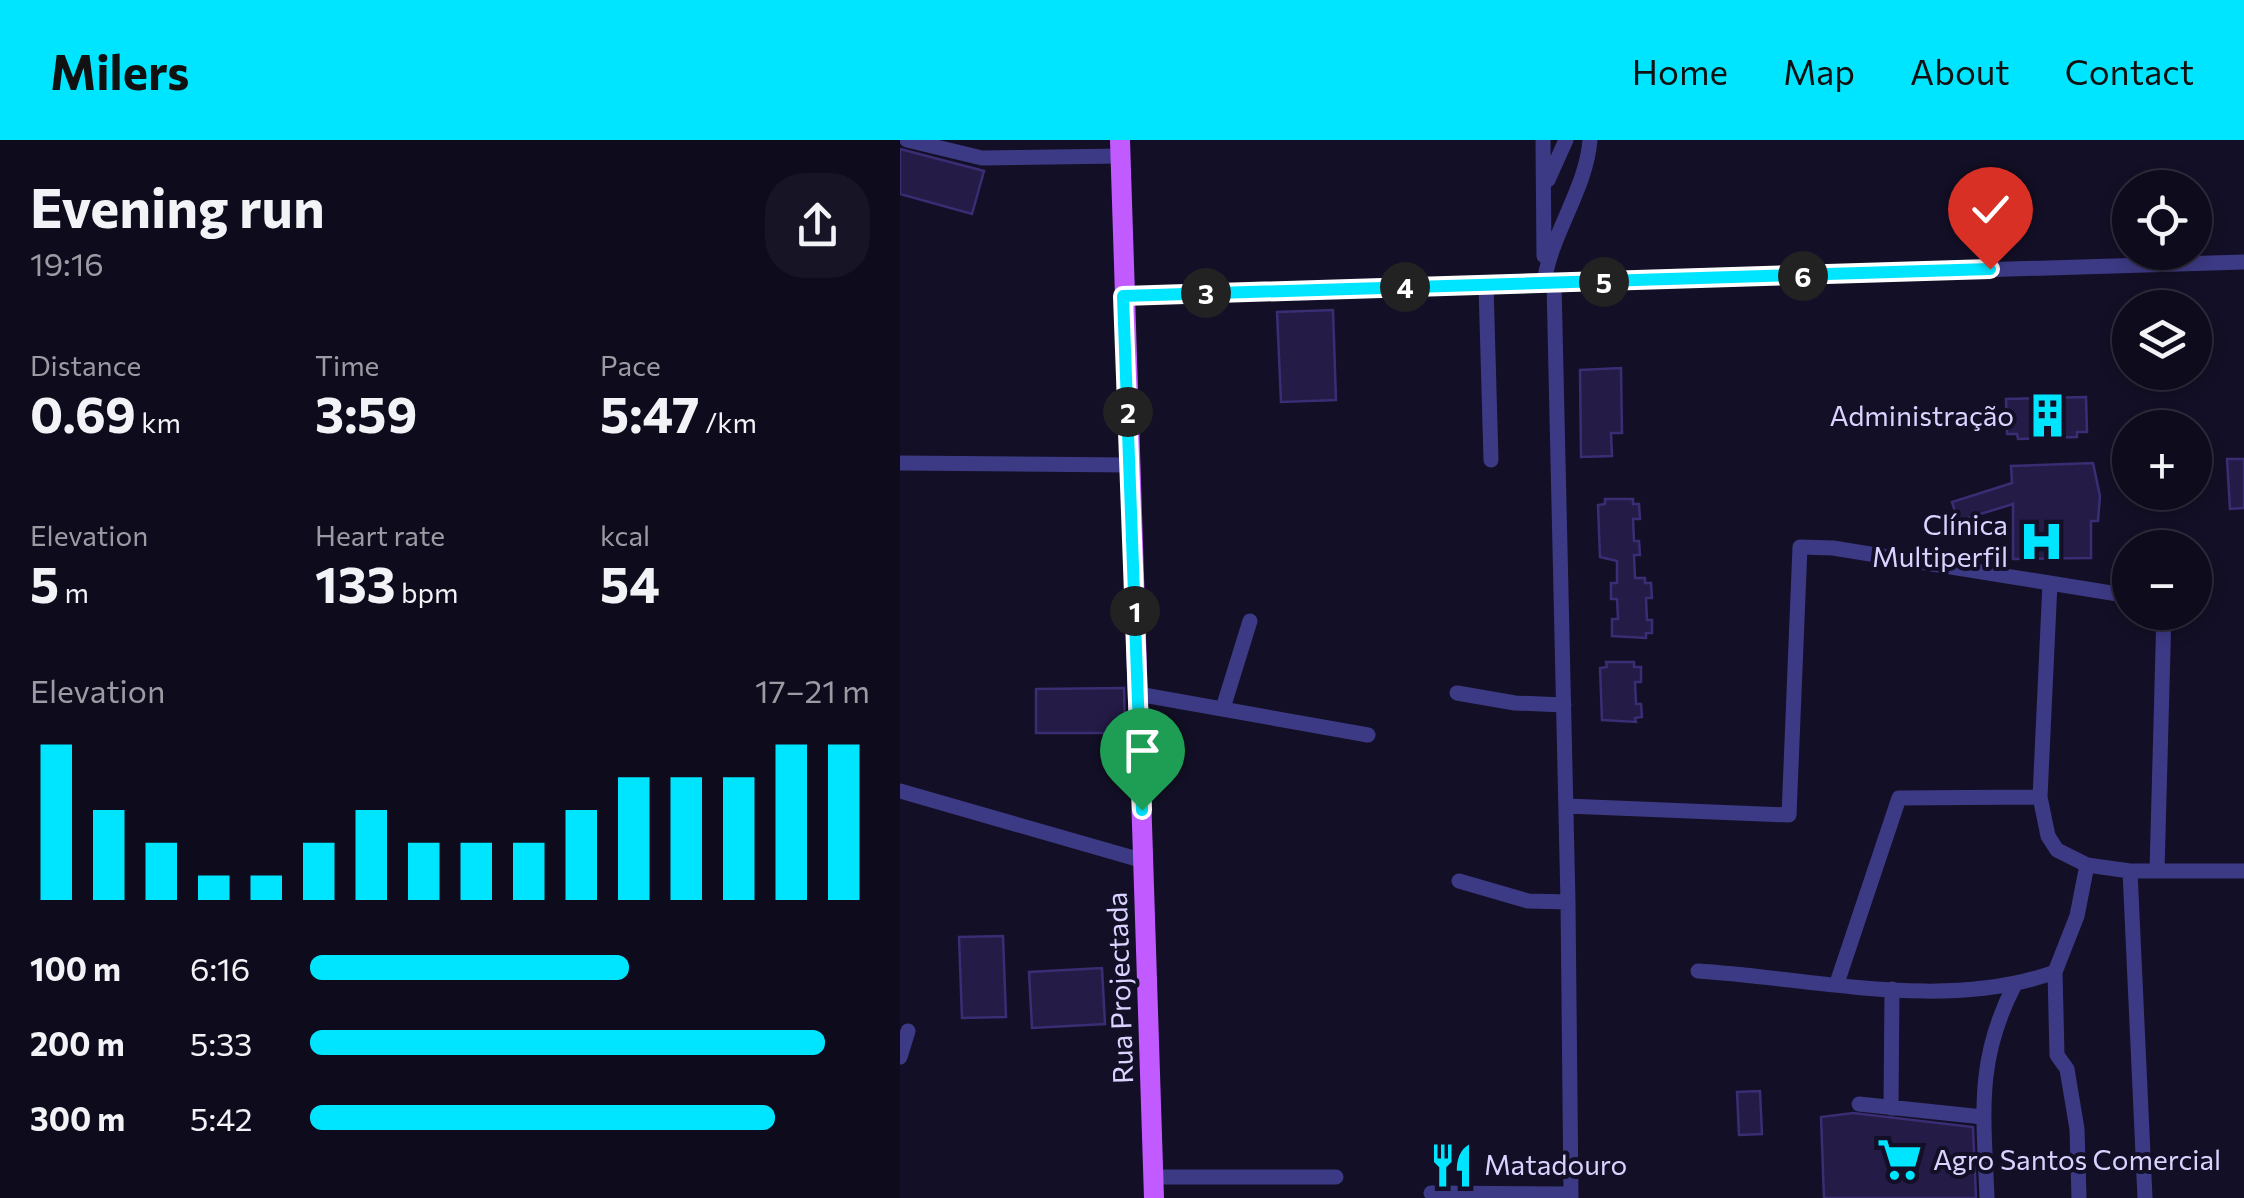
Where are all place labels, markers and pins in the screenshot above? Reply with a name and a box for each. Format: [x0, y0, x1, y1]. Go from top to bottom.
pin [1948, 167, 2033, 270]
pin: 6 [1778, 251, 1828, 301]
pin: 5 [1579, 257, 1629, 307]
pin: 4 [1380, 262, 1430, 312]
pin: 3 [1181, 268, 1231, 318]
pin: 2 [1103, 387, 1153, 437]
building icon: Administração [2023, 392, 2071, 440]
place label: Administração [1829, 398, 2014, 432]
place label: Clínica Multiperfil [1872, 507, 2008, 573]
hospital icon: Clínica Multiperfil [2017, 517, 2065, 565]
pin: 1 [1110, 586, 1160, 636]
pin [1100, 708, 1185, 811]
supermarket icon: Agro Santos Comercial [1876, 1136, 1924, 1184]
restaurant icon: Matadouro [1427, 1141, 1475, 1189]
place label: Agro Santos Comercial [1933, 1142, 2221, 1176]
place label: Matadouro [1484, 1147, 1627, 1181]

